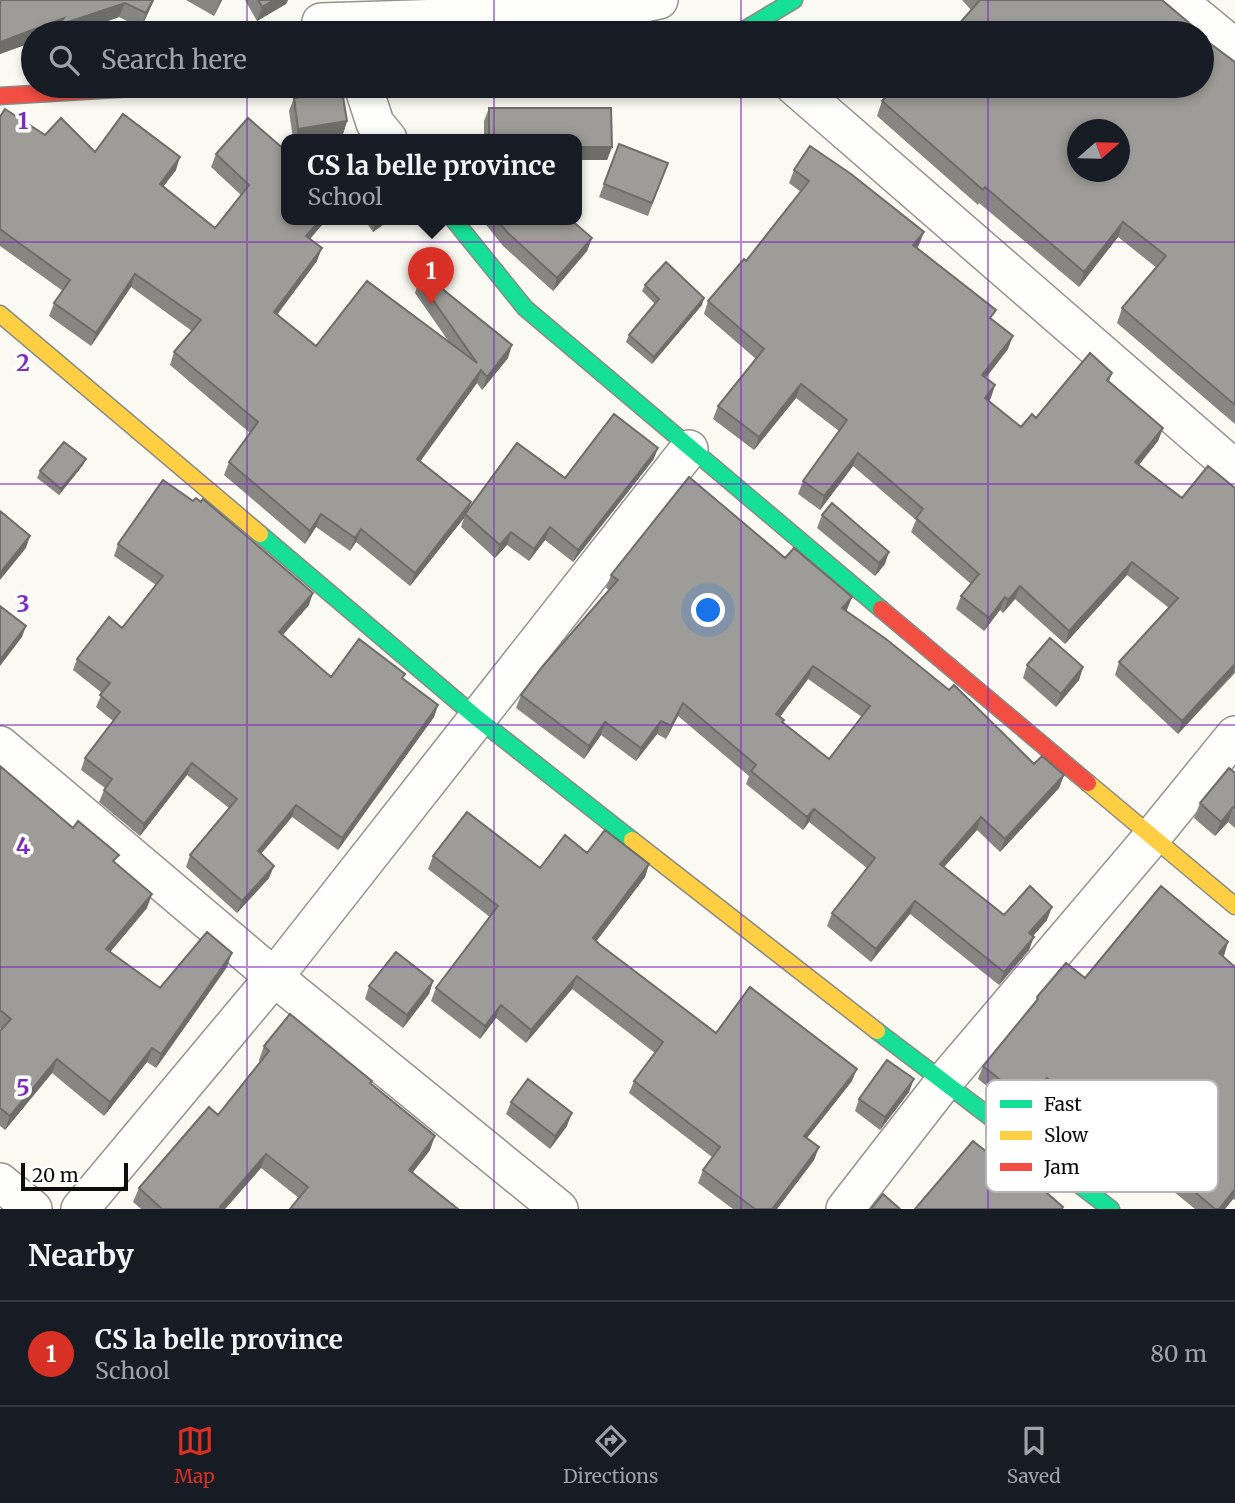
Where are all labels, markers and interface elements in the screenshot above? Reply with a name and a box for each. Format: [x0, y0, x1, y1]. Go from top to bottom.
search box [21, 21, 1214, 98]
icon: search [45, 41, 83, 79]
text: Search here [101, 43, 247, 76]
text: 1 [18, 106, 29, 135]
north arrow [1067, 119, 1130, 182]
popup [281, 134, 582, 225]
text: CS la belle province [308, 149, 555, 182]
text: School [308, 182, 382, 211]
pin: 1 [408, 247, 454, 305]
text: 2 [16, 348, 30, 377]
text: 3 [16, 589, 30, 618]
your location [691, 593, 725, 627]
text: 4 [16, 831, 31, 860]
text: 5 [16, 1073, 30, 1102]
legend [986, 1080, 1218, 1192]
text: Fast [1044, 1092, 1082, 1116]
text: Slow [1044, 1123, 1089, 1147]
text: Jam [1043, 1155, 1080, 1179]
scale bar [21, 1160, 128, 1192]
text: 20 m [32, 1163, 79, 1187]
text: Nearby [28, 1236, 134, 1274]
text: CS la belle province [95, 1323, 343, 1356]
text: 1 [46, 1339, 56, 1368]
text: 80 m [1150, 1339, 1207, 1368]
text: School [95, 1356, 170, 1385]
tab: Map [174, 1422, 215, 1488]
tab: Directions [563, 1422, 658, 1488]
tab: Saved [1007, 1422, 1061, 1488]

